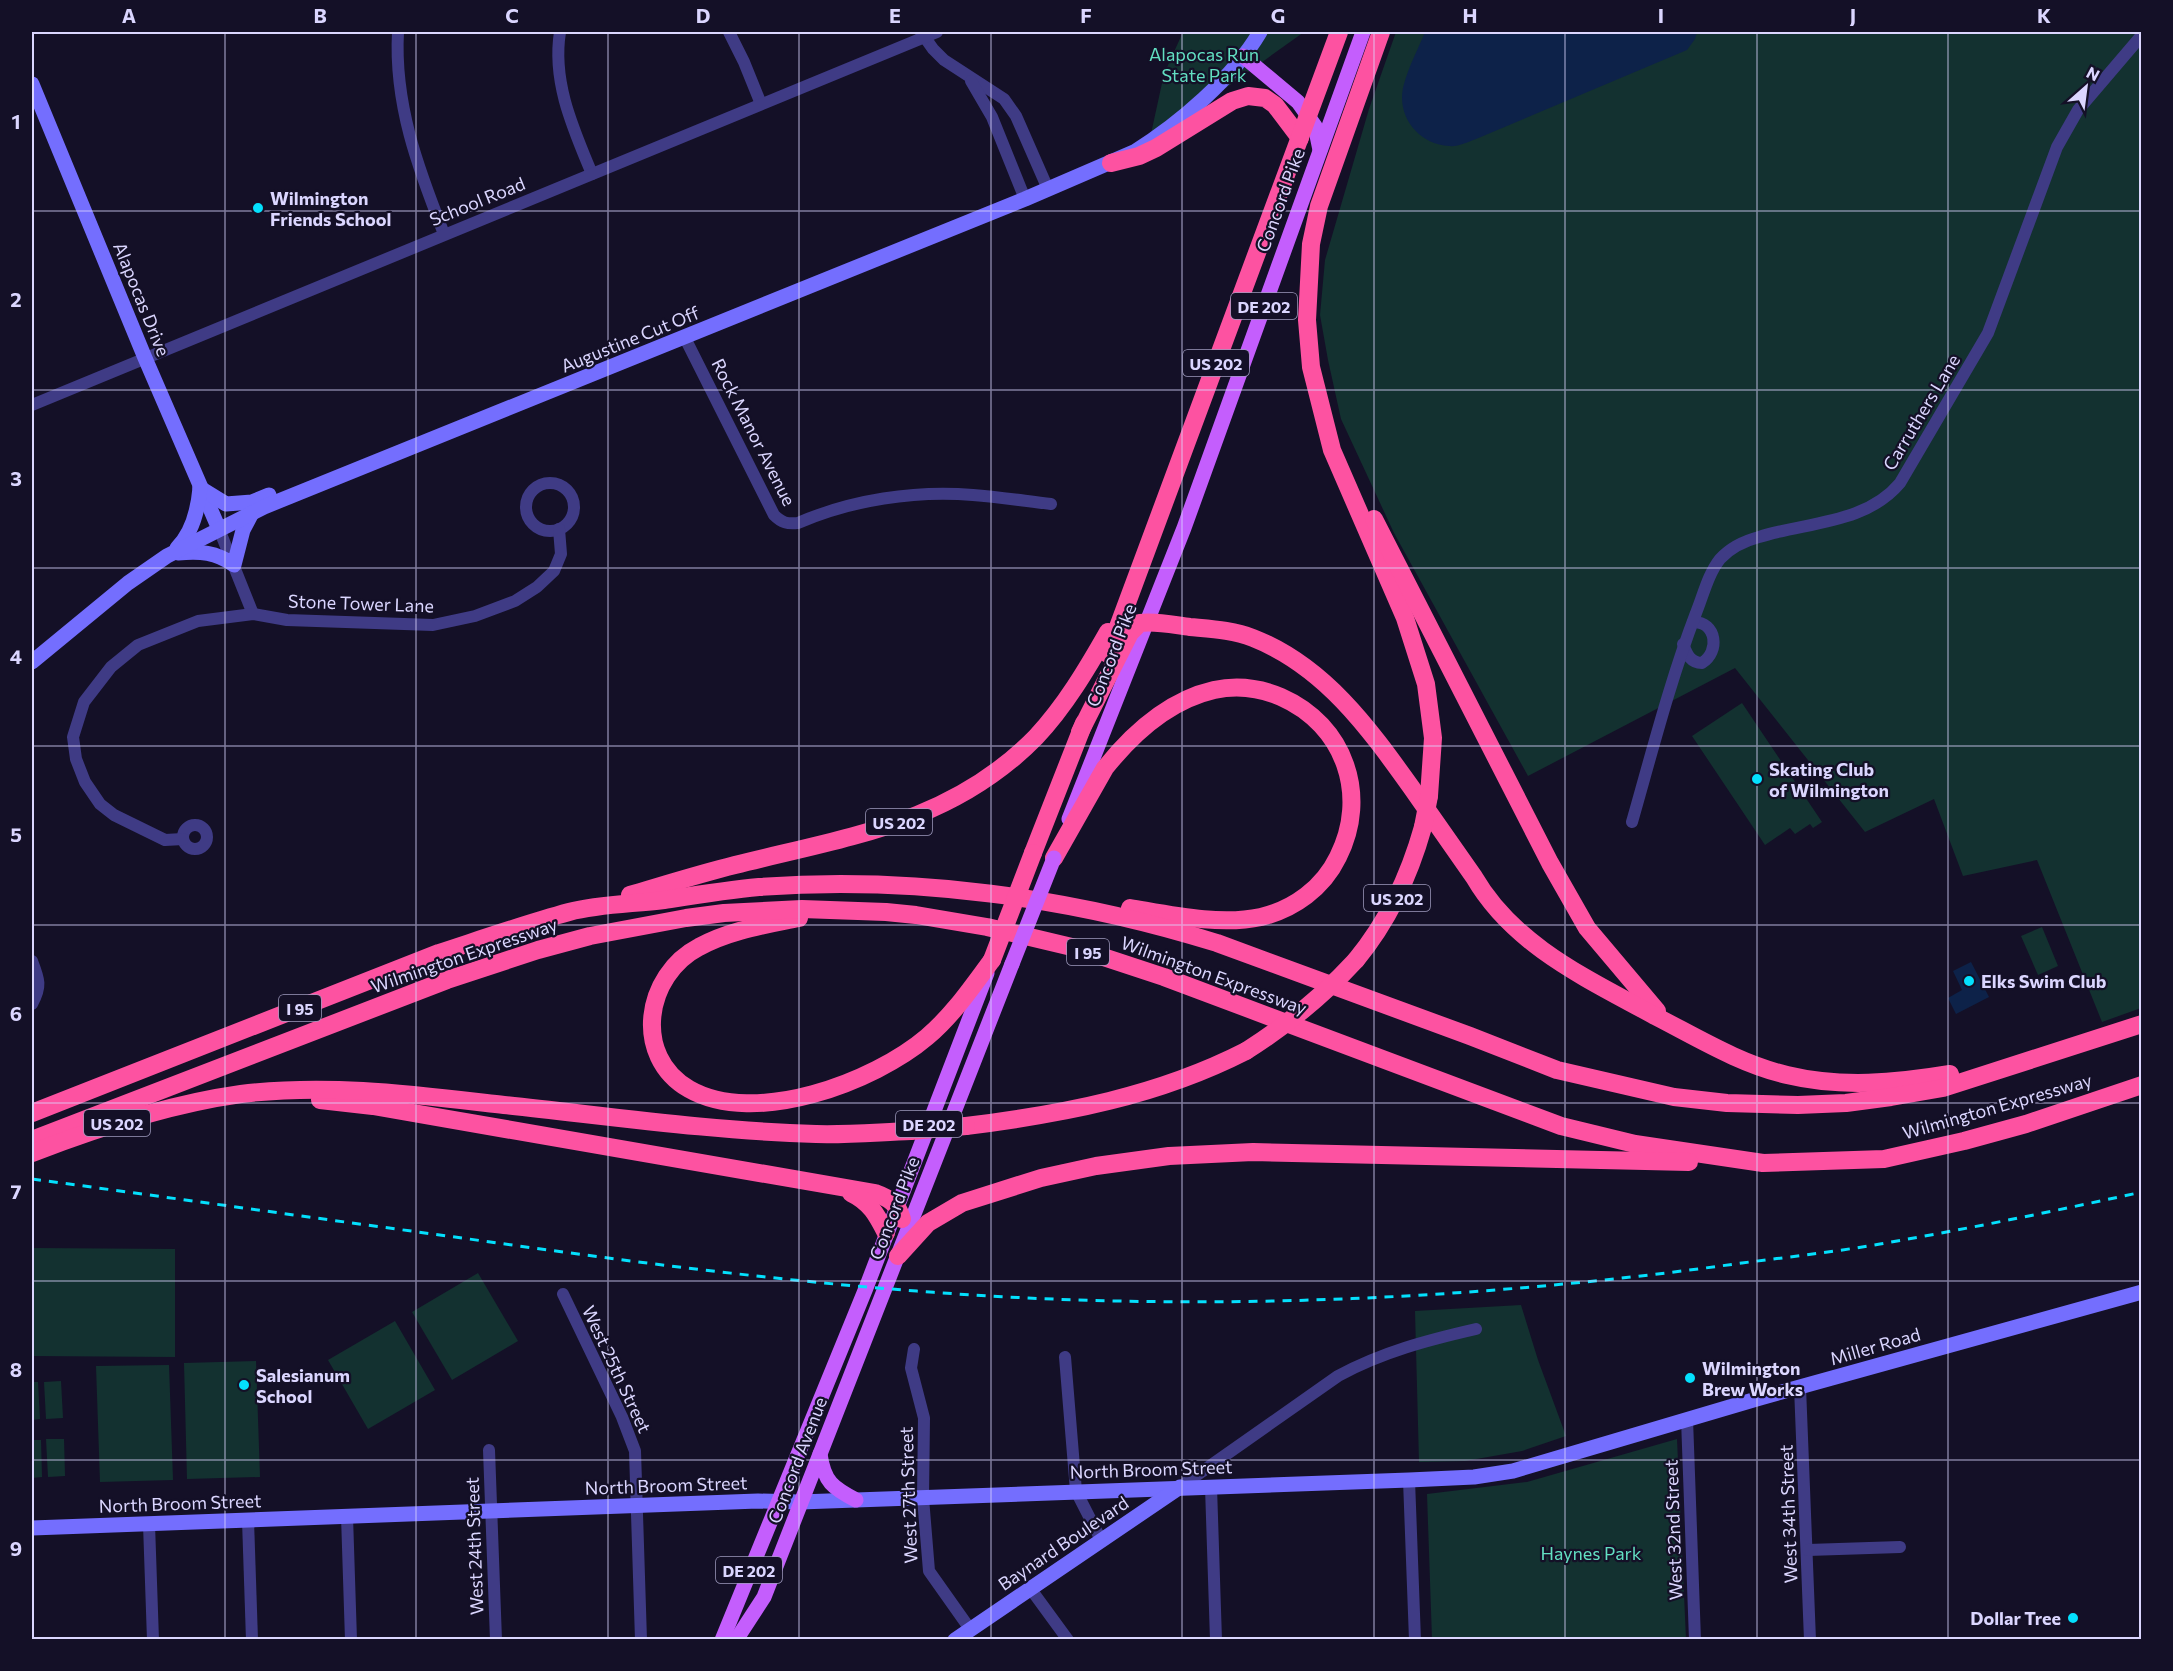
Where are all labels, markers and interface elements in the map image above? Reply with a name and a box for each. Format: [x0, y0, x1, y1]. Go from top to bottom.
text: A [122, 3, 136, 27]
text: B [313, 3, 327, 27]
text: C [505, 3, 519, 27]
text: D [696, 3, 710, 27]
text: E [889, 3, 901, 27]
text: F [1080, 3, 1092, 27]
text: G [1271, 3, 1285, 27]
text: H [1463, 3, 1478, 27]
text: I [1658, 3, 1664, 27]
text: J [1850, 3, 1856, 27]
text: K [2037, 3, 2051, 27]
park label: Alapocas Run State Park [1149, 43, 1259, 86]
north arrow [2056, 57, 2116, 117]
text: N [2084, 62, 2103, 85]
text: 1 [11, 109, 21, 133]
street label: Concord Pike [1251, 145, 1309, 255]
street label: School Road [426, 172, 528, 230]
place label: Wilmington Friends School [270, 187, 391, 230]
marker: Wilmington Friends School [251, 201, 265, 215]
street label: Alapocas Drive [109, 239, 175, 359]
text: 2 [10, 287, 22, 311]
road number: DE 202 [1231, 293, 1297, 319]
street label: Augustine Cut Off [558, 301, 703, 377]
road number: US 202 [1183, 350, 1249, 376]
street label: Carruthers Lane [1878, 350, 1964, 474]
street label: Rock Manor Avenue [707, 355, 801, 509]
text: 3 [10, 466, 22, 490]
street label: Stone Tower Lane [288, 589, 434, 617]
street label: Concord Pike [1081, 600, 1141, 710]
text: 4 [10, 644, 22, 668]
place label: Skating Club of Wilmington [1769, 758, 1889, 801]
marker: Skating Club of Wilmington [1750, 772, 1764, 786]
road number: US 202 [866, 809, 932, 835]
text: 5 [10, 822, 22, 846]
road number: US 202 [1364, 885, 1430, 911]
street label: Wilmington Expressway [368, 913, 560, 997]
street label: Wilmington Expressway [1118, 931, 1310, 1019]
road number: I 95 [1067, 939, 1109, 965]
place label: Elks Swim Club [1981, 970, 2107, 992]
marker: Elks Swim Club [1962, 974, 1976, 988]
road number: I 95 [279, 995, 321, 1021]
text: 6 [10, 1001, 22, 1025]
street label: Wilmington Expressway [1900, 1068, 2094, 1144]
road number: US 202 [84, 1110, 150, 1136]
road number: DE 202 [896, 1111, 962, 1137]
street label: Concord Pike [864, 1153, 924, 1263]
text: 7 [11, 1179, 22, 1203]
street label: West 25th Street [578, 1302, 656, 1436]
street label: Miller Road [1827, 1323, 1923, 1369]
text: 8 [10, 1357, 22, 1381]
place label: Wilmington Brew Works [1702, 1357, 1803, 1400]
place label: Salesianum School [256, 1364, 350, 1407]
marker: Wilmington Brew Works [1683, 1371, 1697, 1385]
marker: Salesianum School [237, 1378, 251, 1392]
street label: Concord Avenue [763, 1394, 831, 1526]
street label: West 27th Street [895, 1426, 921, 1564]
street label: West 34th Street [1775, 1444, 1801, 1584]
street label: North Broom Street [1069, 1455, 1233, 1483]
street label: West 32nd Street [1660, 1459, 1686, 1601]
street label: North Broom Street [584, 1471, 748, 1499]
street label: West 24th Street [461, 1477, 487, 1615]
street label: North Broom Street [98, 1489, 262, 1517]
street label: Baynard Boulevard [994, 1491, 1132, 1595]
text: 9 [10, 1536, 22, 1560]
park label: Haynes Park [1540, 1542, 1642, 1564]
road number: DE 202 [716, 1557, 782, 1583]
place label: Dollar Tree [1970, 1607, 2061, 1629]
marker: Dollar Tree [2066, 1611, 2080, 1625]

